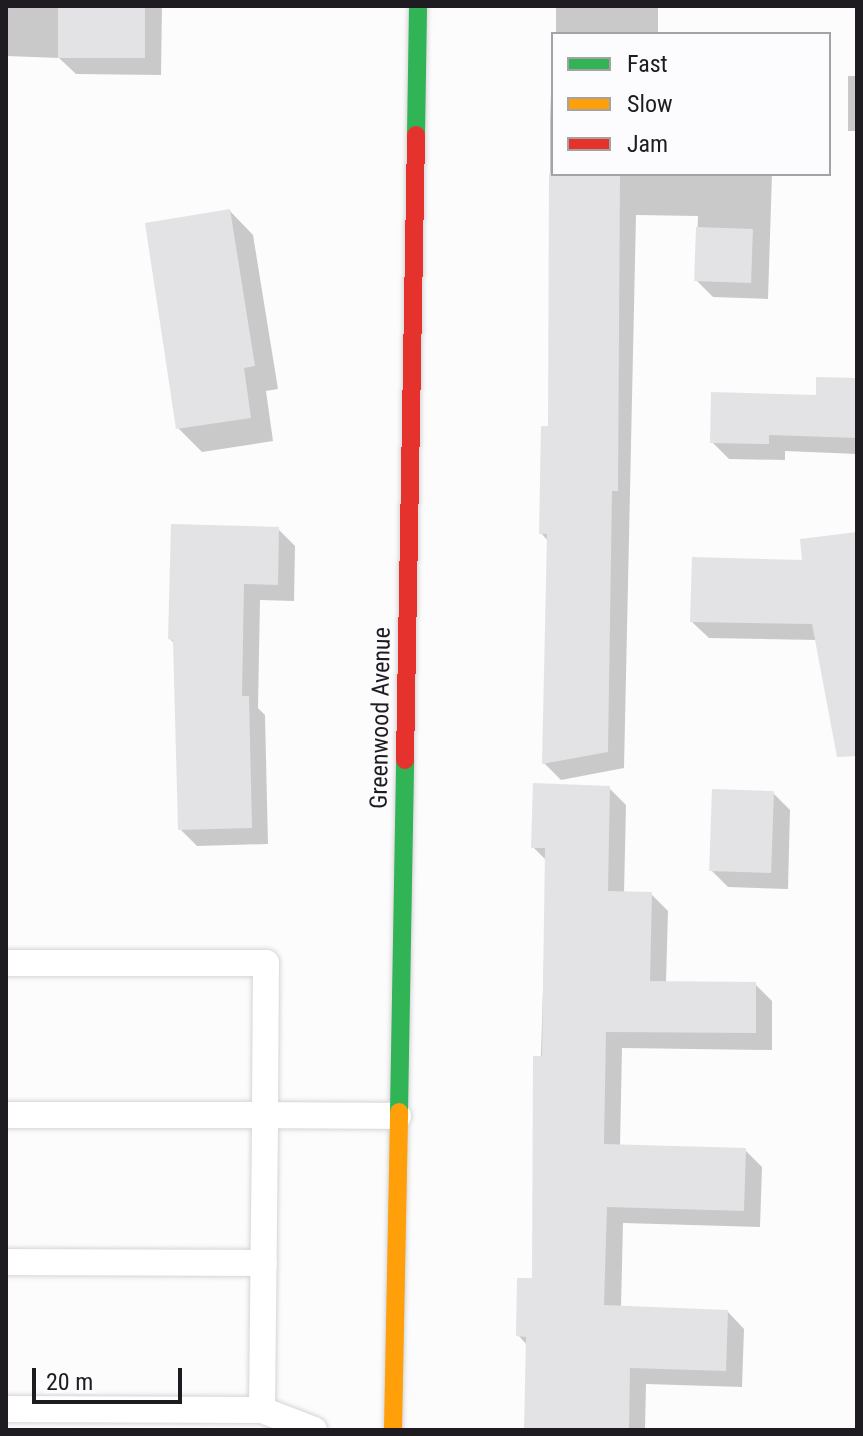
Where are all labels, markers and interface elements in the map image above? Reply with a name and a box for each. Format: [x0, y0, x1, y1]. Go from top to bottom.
legend [551, 32, 831, 176]
text: Fast [627, 50, 668, 78]
text: Slow [627, 90, 673, 118]
text: Jam [627, 130, 668, 158]
street label: Greenwood Avenue [365, 627, 397, 809]
scale bar [36, 1352, 186, 1402]
text: 20 m [46, 1368, 93, 1396]

